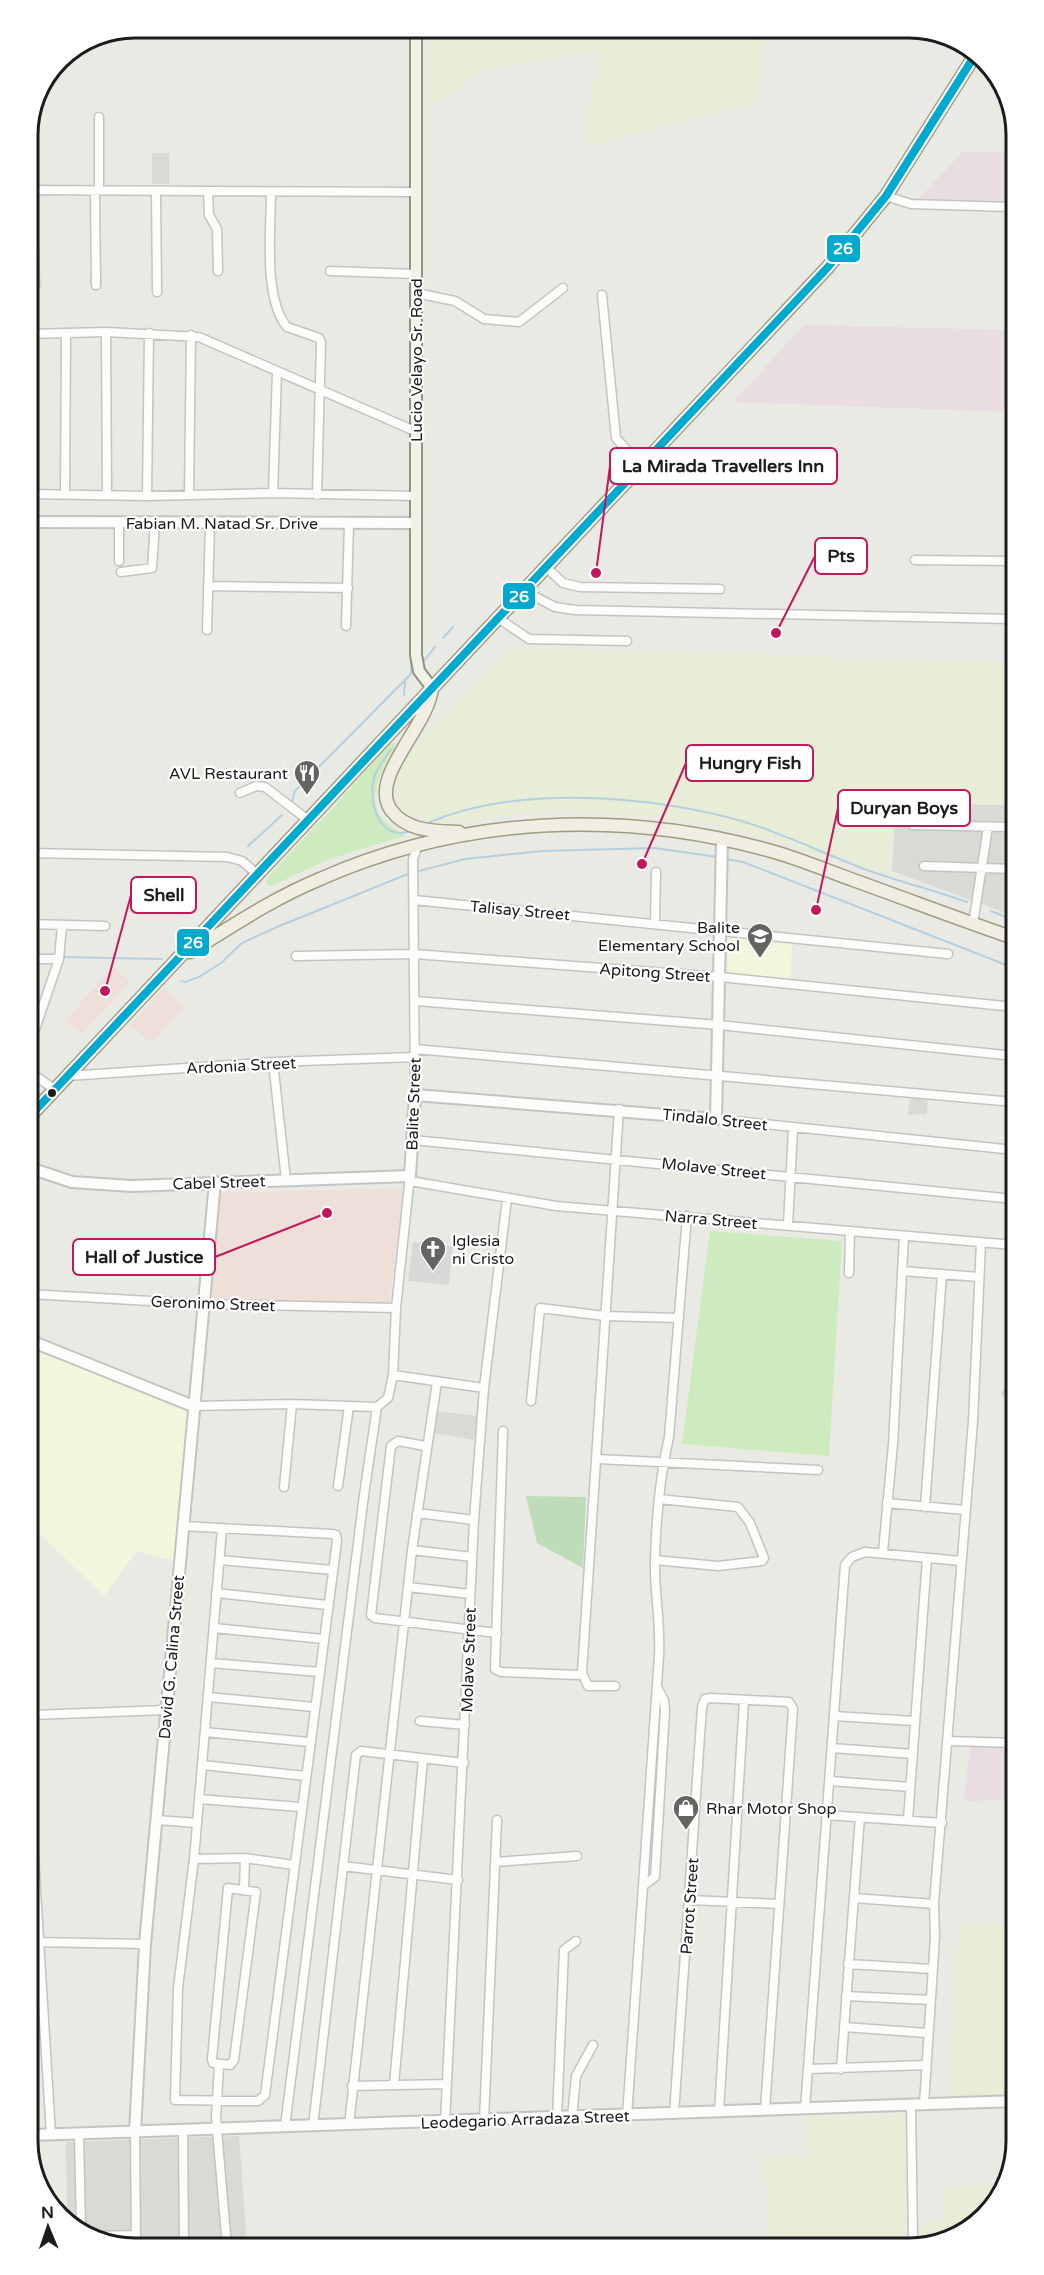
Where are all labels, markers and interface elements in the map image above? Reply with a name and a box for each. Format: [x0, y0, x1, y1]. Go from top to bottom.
line badge: 26 [826, 234, 861, 263]
text: 26 [833, 239, 853, 259]
street label: Lucio Velayo Sr. Road [407, 278, 427, 442]
callout: La Mirada Travellers Inn [610, 448, 837, 484]
text: La Mirada Travellers Inn [622, 455, 824, 477]
street label: Fabian M. Natad Sr. Drive [126, 514, 318, 534]
callout: Pts [815, 538, 867, 574]
text: Pts [827, 545, 855, 567]
line badge: 26 [502, 582, 536, 610]
text: 26 [509, 587, 529, 607]
callout: Hungry Fish [686, 745, 813, 781]
text: Hungry Fish [699, 752, 801, 774]
restaurant icon: AVL Restaurant [292, 758, 322, 796]
place label: AVL Restaurant [169, 764, 288, 784]
callout: Duryan Boys [838, 790, 970, 826]
text: Duryan Boys [850, 797, 958, 819]
callout: Shell [131, 877, 196, 913]
text: Shell [143, 884, 185, 906]
street label: Talisay Street [469, 897, 571, 925]
place label: Balite Elementary School [598, 918, 740, 956]
school or university icon: Balite Elementary School [745, 921, 775, 959]
line badge: 26 [176, 928, 210, 957]
text: 26 [183, 933, 203, 953]
street label: Apitong Street [599, 959, 711, 987]
street label: Ardonia Street [186, 1053, 297, 1079]
street label: Balite Street [402, 1057, 426, 1151]
unlabelled marker [46, 1087, 58, 1099]
street label: Tindalo Street [661, 1105, 769, 1135]
street label: Molave Street [661, 1154, 767, 1184]
street label: Cabel Street [172, 1171, 266, 1195]
street label: Narra Street [664, 1206, 758, 1234]
place label: Iglesia ni Cristo [452, 1231, 514, 1269]
church icon: Iglesia ni Cristo [418, 1234, 448, 1272]
callout: Hall of Justice [73, 1239, 215, 1275]
text: Hall of Justice [85, 1246, 203, 1268]
street label: Geronimo Street [150, 1292, 276, 1316]
street label: David G. Calina Street [155, 1574, 189, 1740]
street label: Molave Street [457, 1607, 481, 1713]
shop icon: Rhar Motor Shop [671, 1793, 701, 1831]
place label: Rhar Motor Shop [706, 1799, 837, 1819]
street label: Parrot Street [677, 1857, 703, 1955]
street label: Leodegario Arradaza Street [420, 2106, 630, 2134]
north arrow [18, 2197, 78, 2257]
text: N [41, 2203, 54, 2223]

